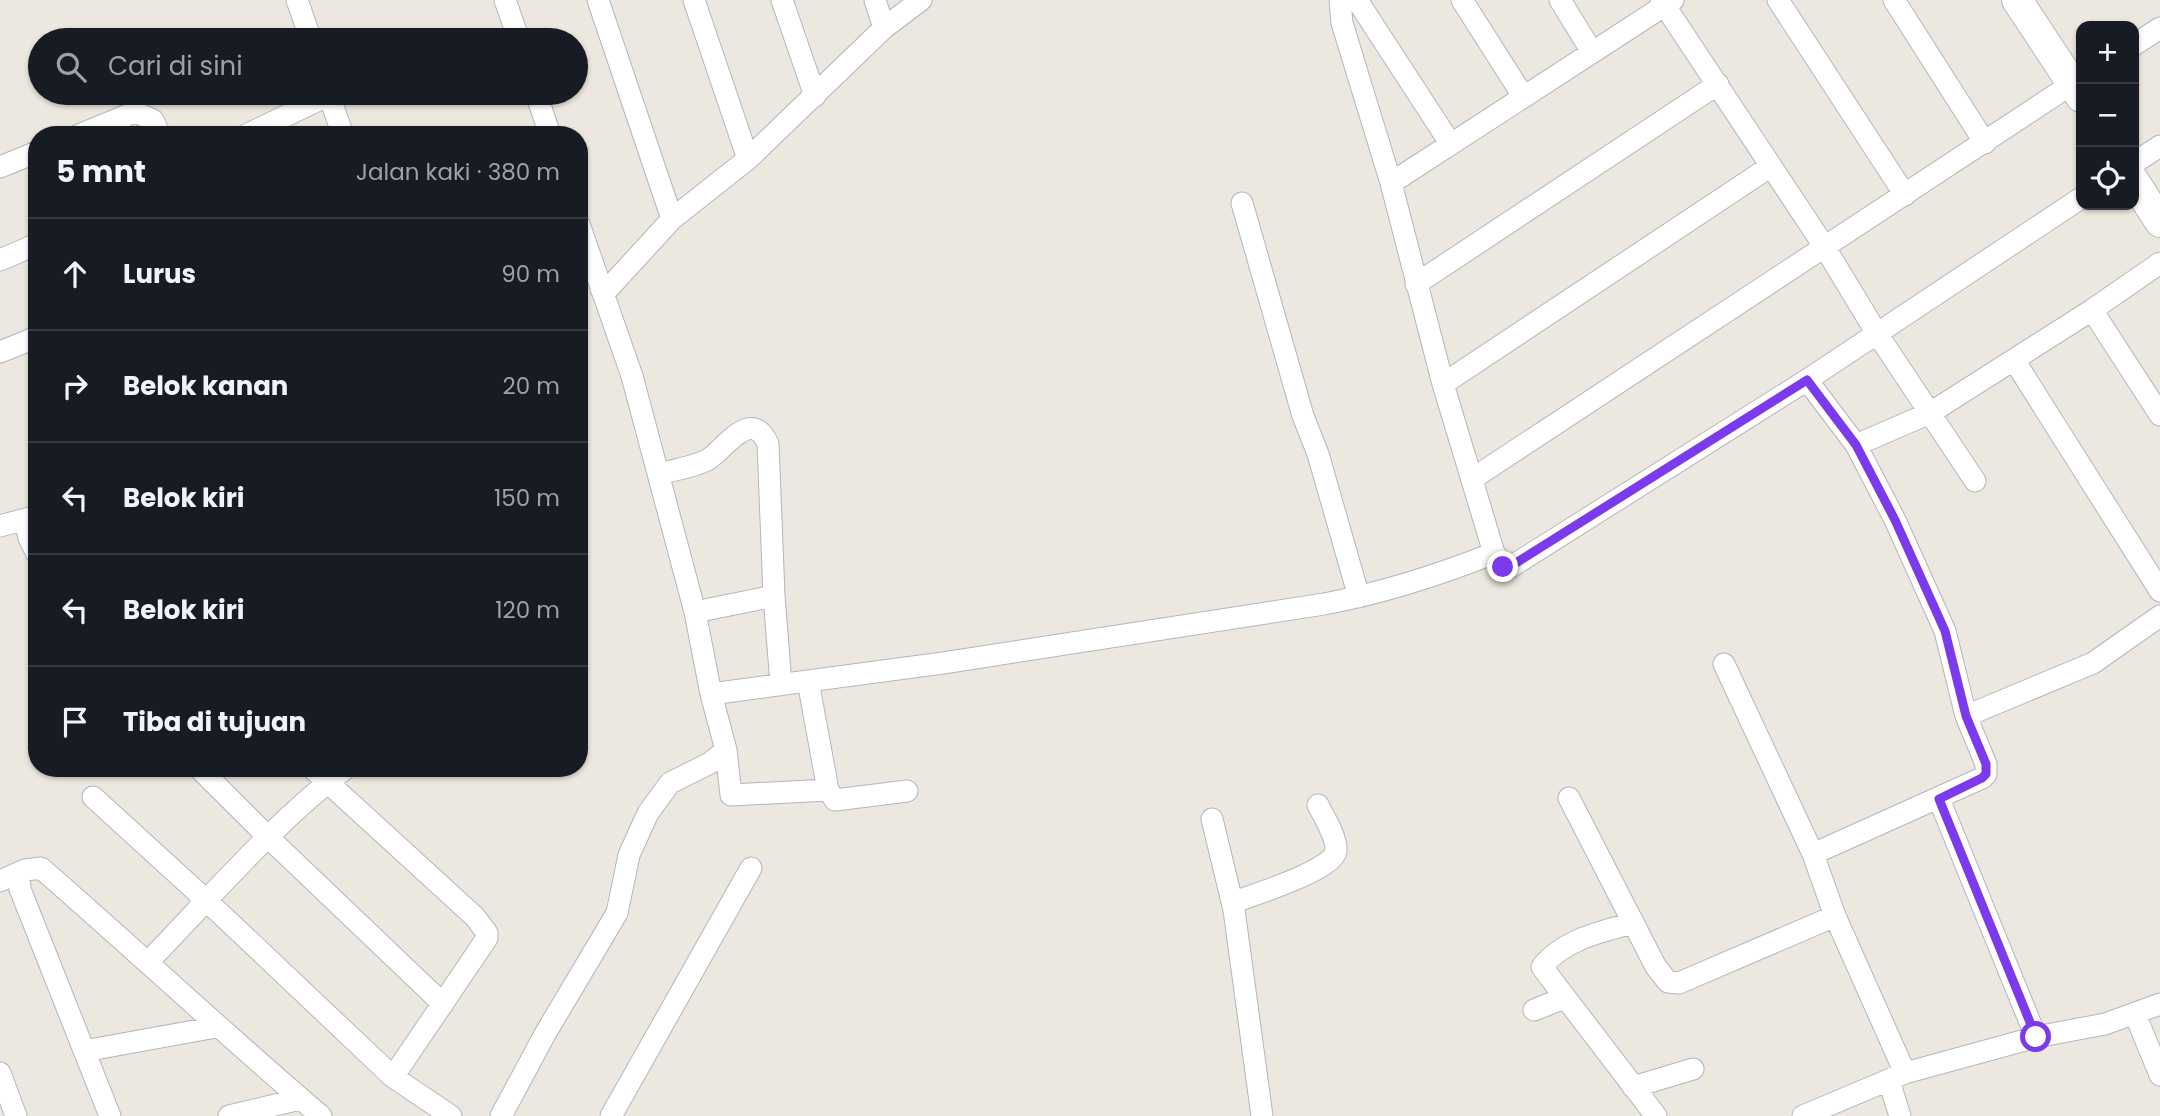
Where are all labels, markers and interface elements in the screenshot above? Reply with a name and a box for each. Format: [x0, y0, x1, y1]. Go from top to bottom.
map controls [2076, 21, 2139, 210]
button: + [2076, 21, 2139, 84]
search box [28, 28, 588, 105]
icon: search [52, 48, 90, 86]
text: Cari di sini [108, 48, 243, 84]
button: − [2076, 84, 2139, 147]
button: locate [2076, 147, 2139, 210]
text: 5 mnt [56, 150, 146, 193]
text: Jalan kaki · 380 m [356, 156, 560, 188]
icon: ahead [56, 255, 94, 293]
text: Lurus [123, 256, 196, 292]
text: 90 m [501, 258, 560, 290]
icon: right [56, 367, 94, 405]
text: Belok kanan [123, 368, 288, 404]
text: 20 m [502, 370, 560, 402]
icon: left [56, 479, 94, 517]
text: Belok kiri [123, 480, 245, 516]
text: 150 m [494, 482, 560, 514]
route end [1487, 551, 1518, 582]
icon: left [56, 591, 94, 629]
text: Belok kiri [123, 592, 245, 628]
text: 120 m [495, 594, 560, 626]
icon: arrive [56, 703, 94, 741]
text: Tiba di tujuan [123, 704, 306, 740]
route start [2020, 1021, 2051, 1052]

